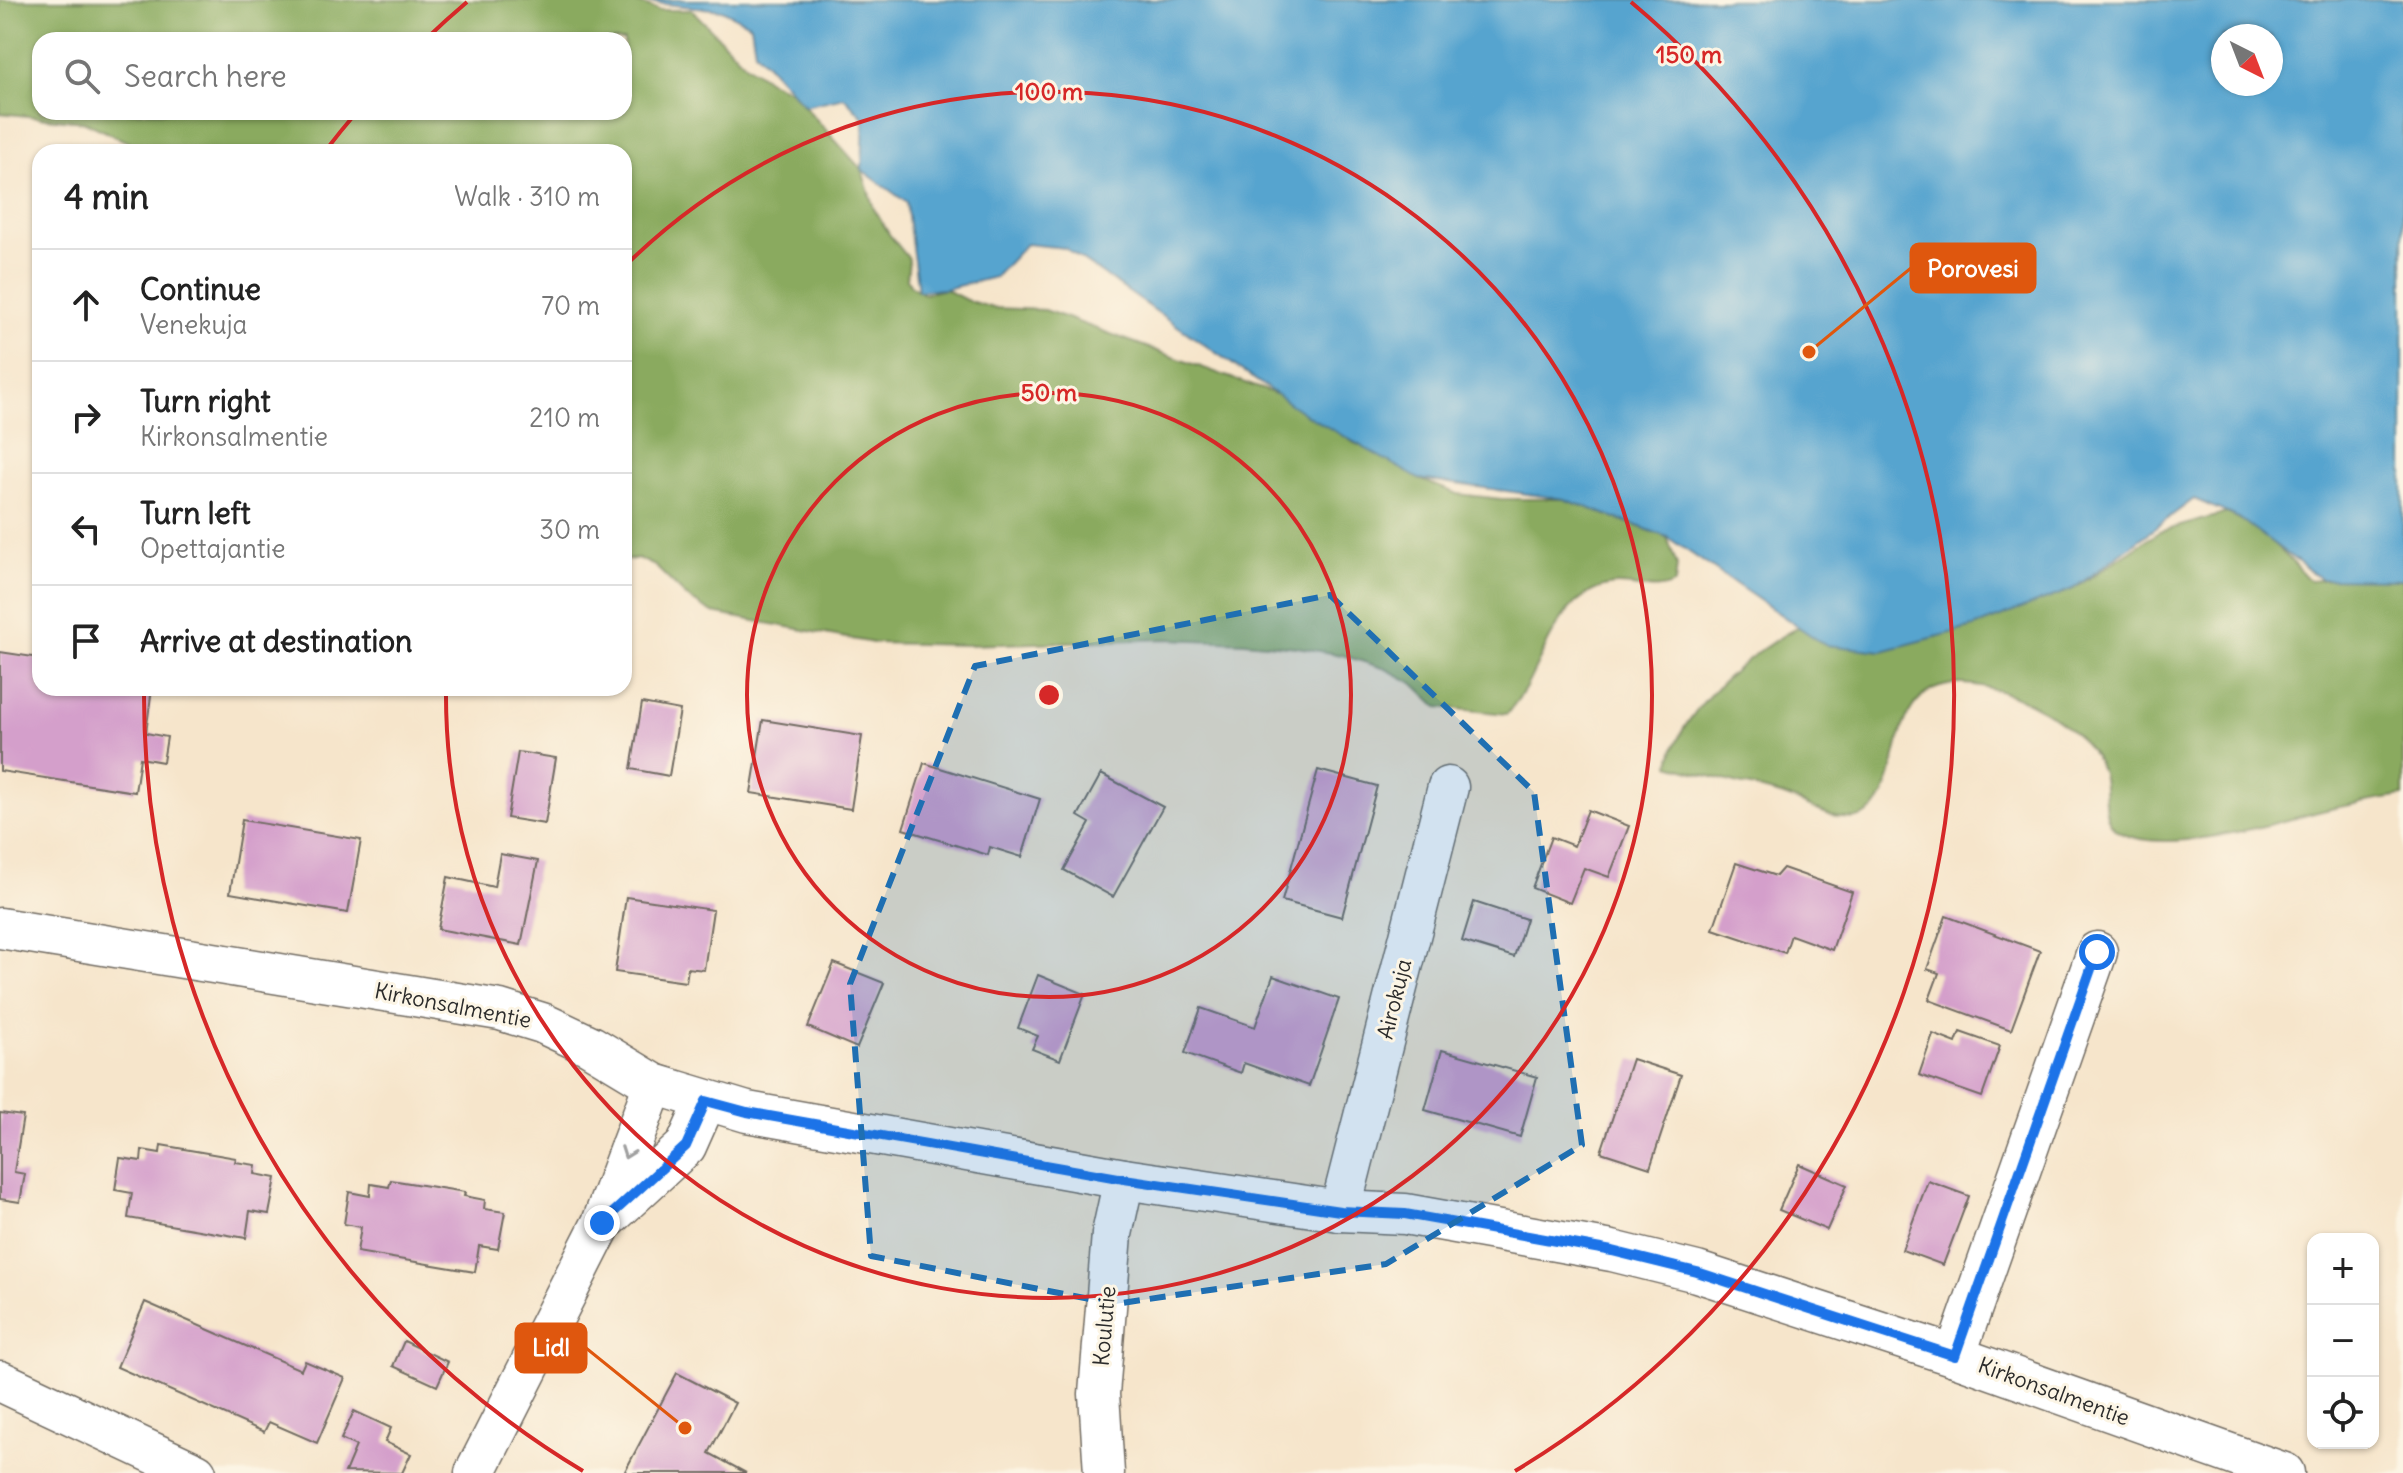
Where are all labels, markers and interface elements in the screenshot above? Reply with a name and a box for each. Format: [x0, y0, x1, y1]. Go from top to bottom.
north arrow [2211, 24, 2283, 96]
search box [32, 32, 632, 120]
text: 150 m [1656, 39, 1722, 69]
icon: search [60, 54, 104, 98]
text: Search here [124, 57, 287, 95]
text: 100 m [1015, 76, 1083, 106]
text: 4 min [64, 175, 149, 218]
text: Walk · 310 m [454, 180, 600, 213]
callout: Porovesi [1911, 244, 2035, 292]
text: Porovesi [1927, 253, 2019, 283]
text: Continue [140, 270, 261, 308]
icon: ahead [64, 283, 108, 327]
text: 70 m [541, 289, 600, 322]
text: Venekuja [140, 308, 247, 341]
text: 50 m [1021, 377, 1077, 407]
text: Turn right [140, 382, 271, 420]
icon: right [64, 395, 108, 439]
text: 210 m [529, 401, 600, 434]
text: Kirkonsalmentie [140, 420, 328, 453]
text: Turn left [140, 494, 251, 532]
icon: left [64, 507, 108, 551]
text: 30 m [539, 513, 600, 546]
text: Opettajantie [140, 532, 285, 565]
icon: arrive [64, 619, 108, 663]
text: Arrive at destination [140, 622, 412, 660]
centre of rings [1035, 681, 1063, 709]
route start [2079, 934, 2115, 970]
street label: Airokuja [1371, 956, 1417, 1042]
street label: Kirkonsalmentie [372, 976, 534, 1034]
one-way arrow [620, 1145, 637, 1159]
route end [584, 1205, 620, 1241]
map controls [2307, 1233, 2379, 1449]
button: + [2307, 1233, 2379, 1305]
street label: Koulutie [1087, 1285, 1121, 1367]
button: − [2307, 1305, 2379, 1377]
callout: Lidl [516, 1324, 586, 1372]
text: Lidl [532, 1332, 570, 1362]
street label: Kirkonsalmentie [1974, 1351, 2134, 1431]
button: locate [2307, 1377, 2379, 1449]

